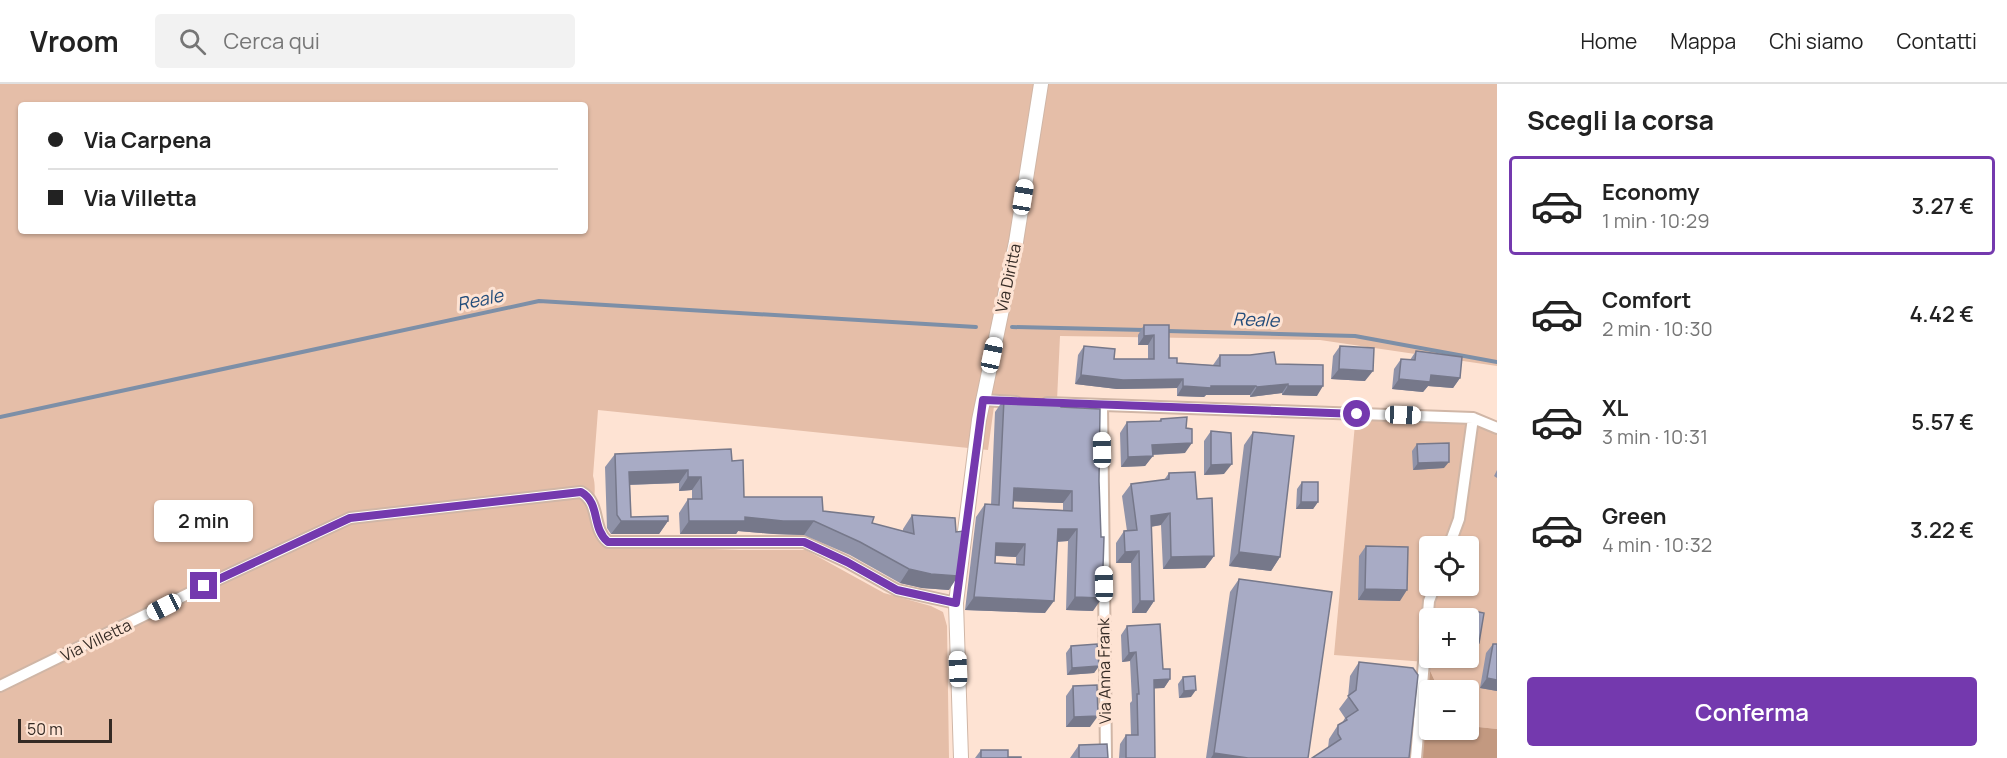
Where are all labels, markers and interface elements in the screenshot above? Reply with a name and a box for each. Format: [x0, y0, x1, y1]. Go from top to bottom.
search box [155, 14, 575, 68]
text: Vroom [30, 22, 119, 60]
icon: search [176, 25, 209, 58]
text: Cerca qui [224, 26, 320, 56]
text: Home [1580, 27, 1637, 55]
text: Mappa [1670, 27, 1736, 55]
text: Chi siamo [1769, 27, 1864, 55]
text: Contatti [1897, 27, 1977, 55]
text: Scegli la corsa [1527, 101, 1714, 138]
text: Via Carpena [84, 125, 212, 155]
text: Economy [1602, 177, 1700, 207]
car [1011, 178, 1035, 216]
icon: car [1530, 179, 1584, 233]
text: Via Villetta [84, 183, 197, 213]
text: 3.27 € [1912, 191, 1974, 221]
text: 1 min · 10:29 [1602, 207, 1710, 234]
street label: Via Diritta [990, 242, 1026, 314]
water label: Reale [455, 282, 506, 316]
text: Comfort [1602, 285, 1691, 315]
icon: car [1530, 287, 1584, 341]
text: 4.42 € [1910, 299, 1974, 329]
water label: Reale [1232, 306, 1281, 332]
text: 2 min · 10:30 [1602, 315, 1713, 342]
car [979, 336, 1005, 374]
text: XL [1602, 393, 1628, 423]
icon: car [1530, 395, 1584, 449]
route start [1343, 400, 1370, 427]
car [1385, 405, 1421, 425]
text: 5.57 € [1911, 407, 1974, 437]
text: 3 min · 10:31 [1602, 423, 1708, 450]
car [1093, 432, 1111, 468]
callout: 2 min [154, 499, 254, 541]
text: Green [1602, 501, 1667, 531]
icon: car [1530, 503, 1584, 557]
text: 2 min [178, 507, 229, 534]
text: 3.22 € [1910, 515, 1974, 545]
text: 4 min · 10:32 [1602, 531, 1712, 558]
map controls [1419, 536, 1479, 740]
button: locate [1419, 536, 1479, 596]
car [1095, 566, 1113, 602]
route end [190, 572, 217, 599]
car [144, 591, 184, 623]
button: + [1419, 608, 1479, 668]
street label: Via Villetta [57, 613, 135, 667]
street label: Via Anna Frank [1092, 617, 1116, 724]
car [948, 651, 968, 687]
button: Conferma [1527, 677, 1977, 746]
button: − [1419, 680, 1479, 740]
scale bar [18, 716, 112, 744]
text: 50 m [27, 718, 63, 740]

